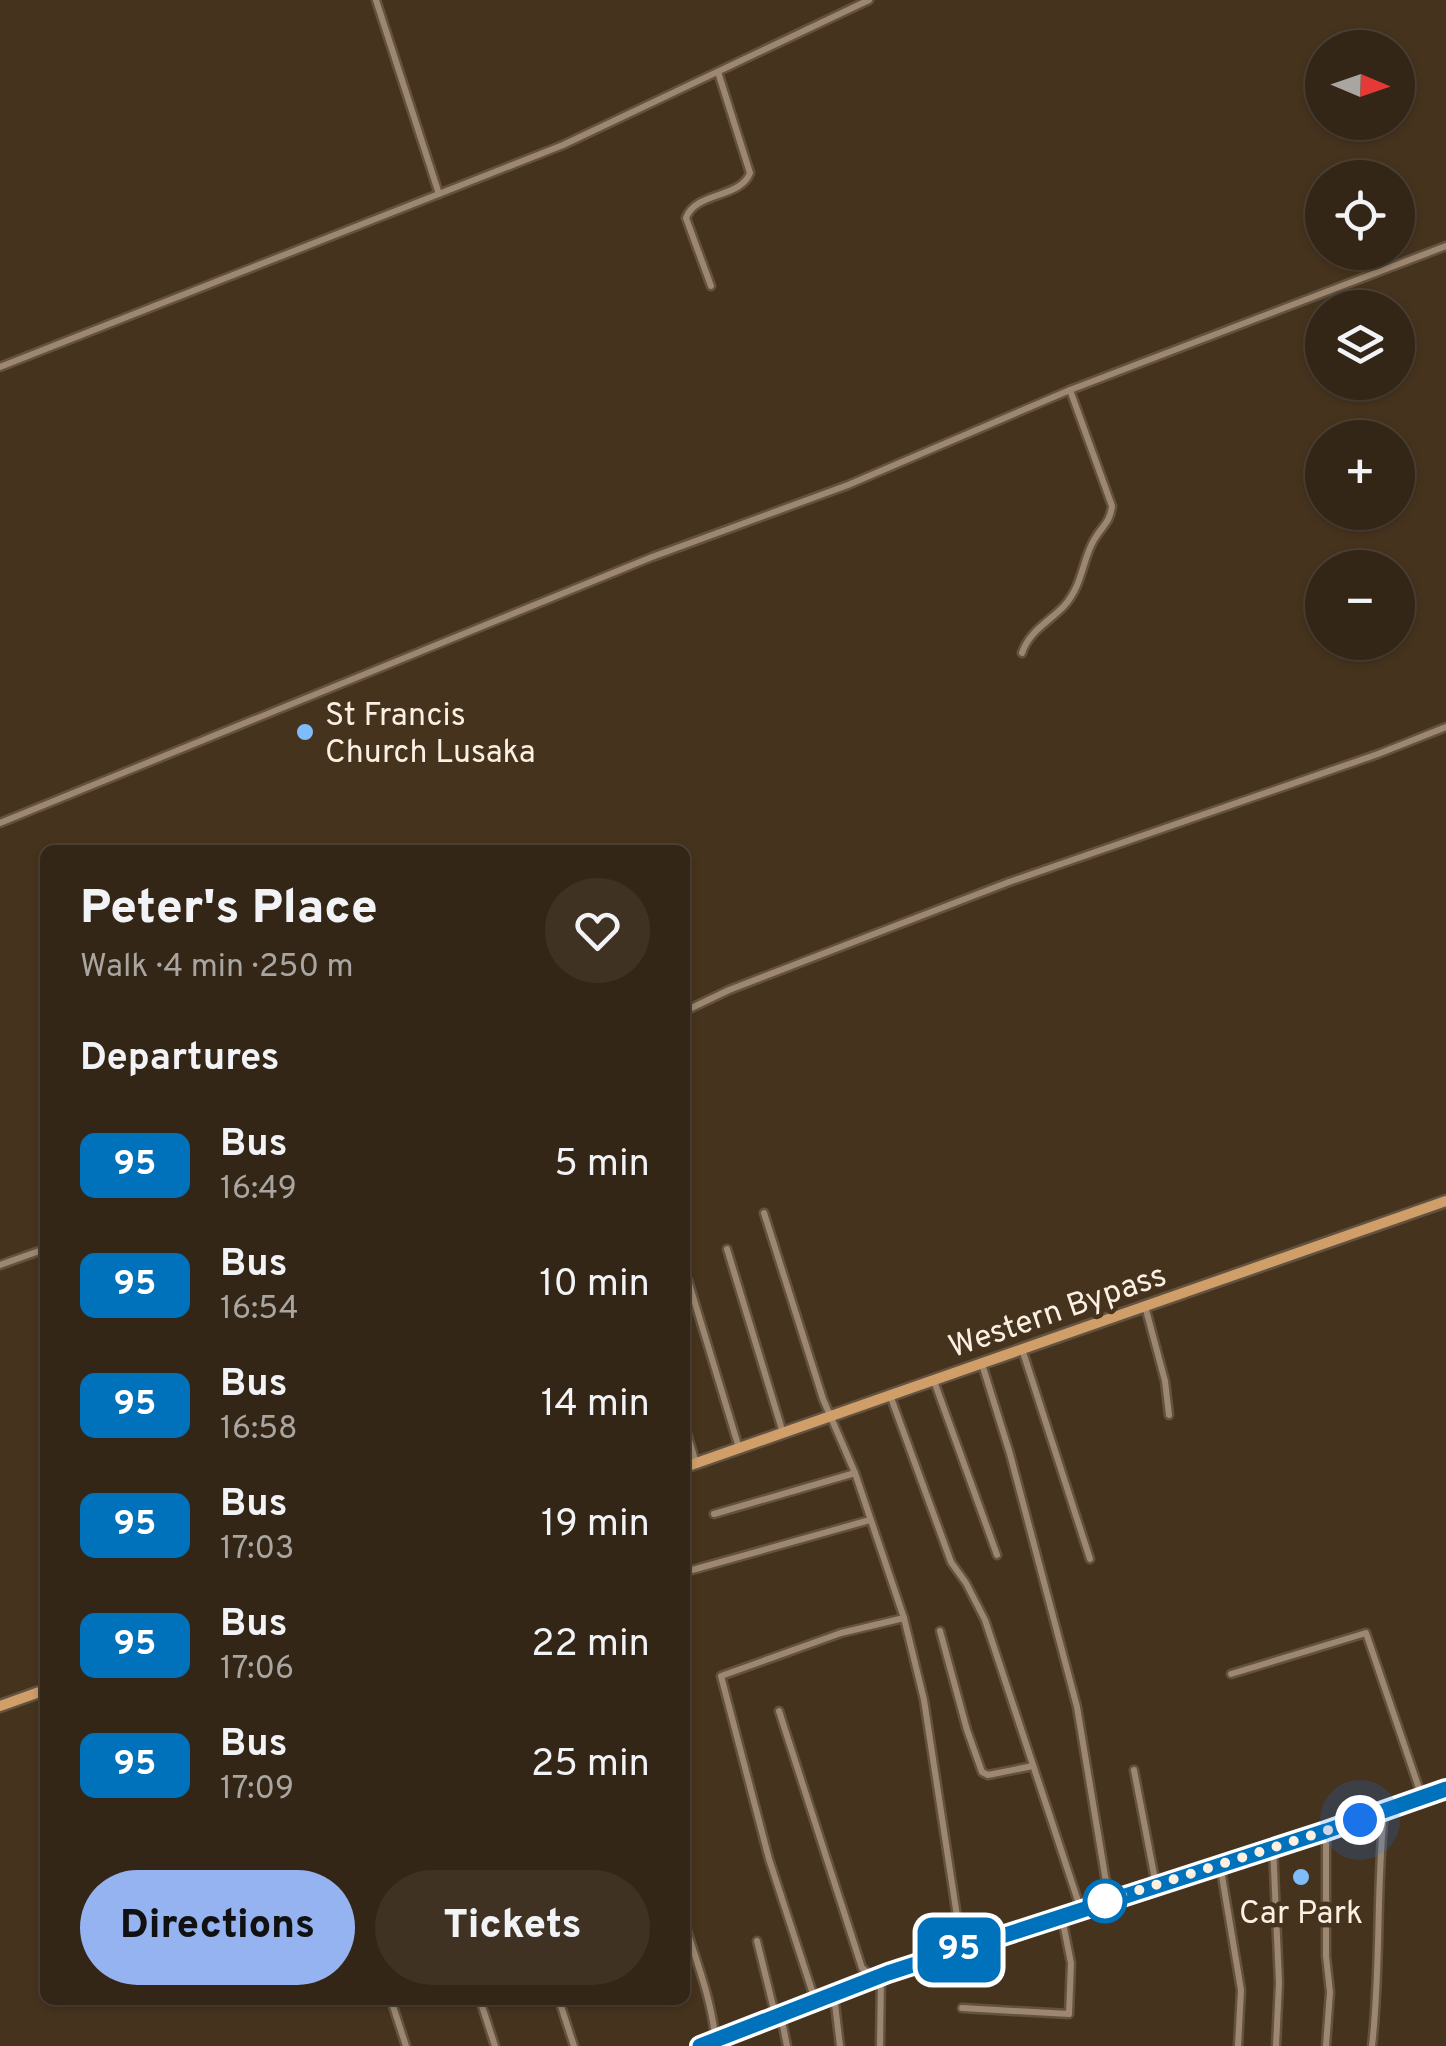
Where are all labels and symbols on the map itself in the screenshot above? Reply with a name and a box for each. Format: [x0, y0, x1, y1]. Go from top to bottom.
north arrow [1305, 30, 1415, 140]
place label: St Francis Church Lusaka [325, 697, 536, 774]
marker: St Francis Church Lusaka [294, 721, 316, 743]
street label: Western Bypass [944, 1257, 1172, 1369]
your location [1335, 1795, 1385, 1845]
marker: Car Park [1290, 1866, 1312, 1888]
unlabelled marker [1084, 1880, 1126, 1922]
place label: Car Park [1239, 1895, 1363, 1935]
line badge: 95 [914, 1918, 1004, 1982]

